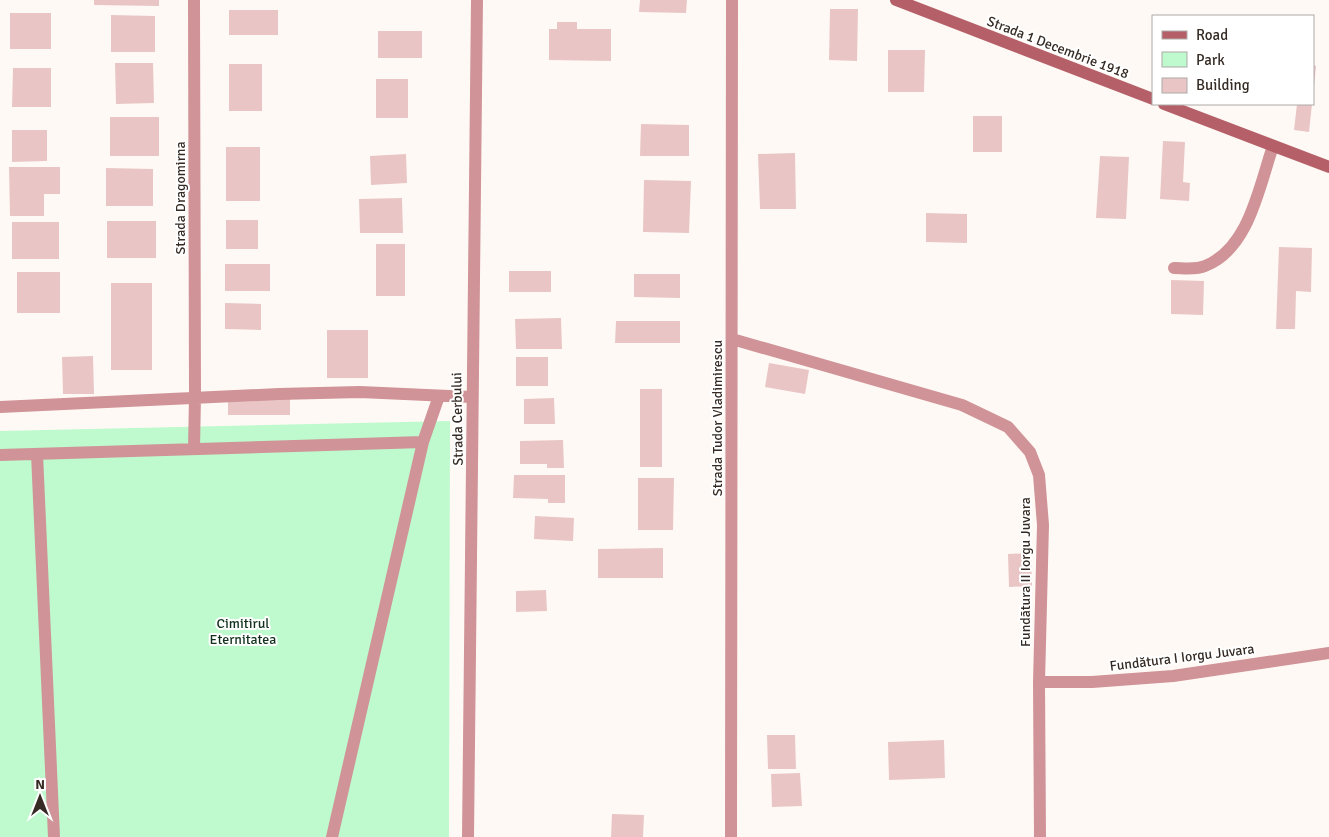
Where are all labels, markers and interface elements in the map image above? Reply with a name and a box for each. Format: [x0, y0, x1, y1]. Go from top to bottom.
street label: Strada 1 Decembrie 1918 [984, 13, 1131, 82]
legend [1152, 15, 1314, 105]
text: Road [1196, 26, 1228, 44]
text: Park [1196, 51, 1225, 69]
text: Building [1196, 76, 1250, 94]
street label: Strada Dragomirna [172, 141, 189, 255]
street label: Strada Tudor Vladimirescu [709, 340, 726, 496]
street label: Strada Cerbului [448, 372, 467, 466]
street label: Fundătura II Iorgu Juvara [1017, 497, 1034, 647]
park label: Cimitirul Eternitatea [210, 615, 276, 648]
street label: Fundătura I Iorgu Juvara [1109, 640, 1255, 675]
north arrow [15, 772, 65, 822]
text: N [35, 776, 45, 793]

